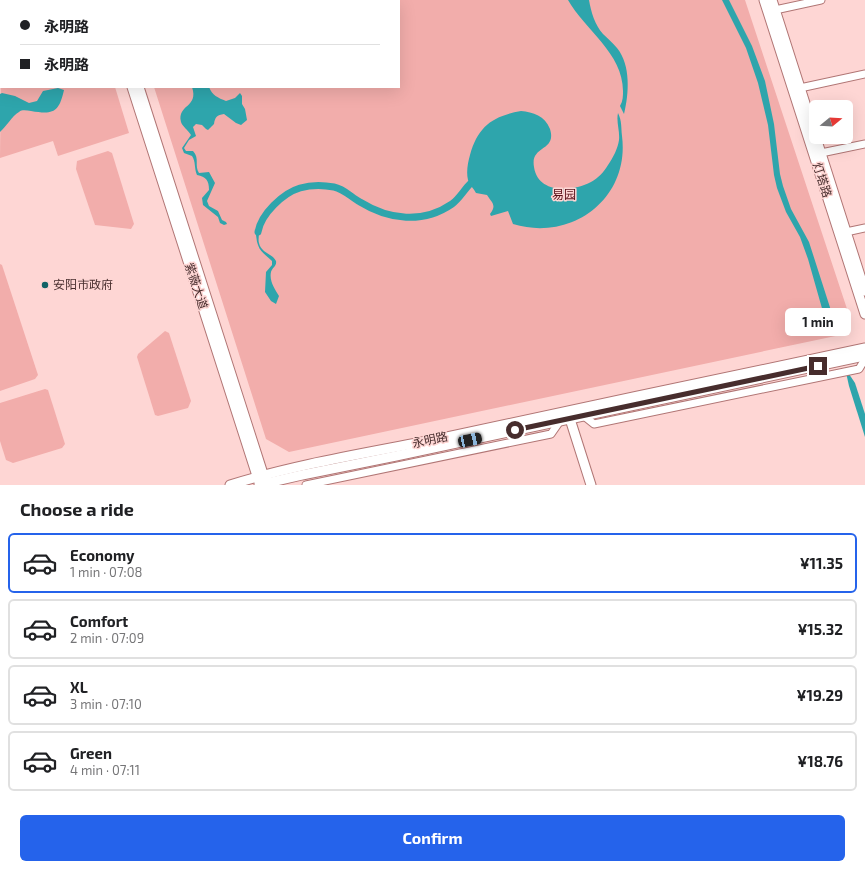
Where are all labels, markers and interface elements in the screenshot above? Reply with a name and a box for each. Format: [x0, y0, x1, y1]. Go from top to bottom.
text: 永明路 [44, 17, 89, 35]
text: 永明路 [44, 55, 89, 73]
north arrow [809, 100, 853, 144]
map controls [809, 100, 853, 144]
street label: 灯塔路 [811, 160, 835, 199]
park label: 易园 [552, 187, 576, 201]
street label: 紫薇大道 [183, 261, 211, 311]
place label: 安阳市政府 [53, 277, 113, 291]
marker: 安阳市政府 [40, 280, 50, 290]
callout: 1 min [785, 308, 851, 336]
text: 1 min [802, 314, 834, 330]
route end [809, 357, 827, 375]
route start [506, 421, 524, 439]
street label: 永明路 [411, 428, 449, 450]
car [457, 432, 483, 448]
text: Choose a ride [20, 498, 134, 520]
icon: car [22, 545, 58, 581]
text: Economy [70, 546, 135, 564]
text: ¥11.35 [800, 554, 843, 572]
text: 1 min · 07:08 [70, 564, 142, 580]
icon: car [22, 611, 58, 647]
text: Comfort [70, 612, 128, 630]
text: ¥15.32 [797, 620, 843, 638]
text: 2 min · 07:09 [70, 630, 144, 646]
icon: car [22, 677, 58, 713]
text: XL [70, 678, 88, 696]
text: ¥19.29 [796, 686, 843, 704]
text: 3 min · 07:10 [70, 696, 142, 712]
icon: car [22, 743, 58, 779]
text: Green [70, 744, 112, 762]
text: ¥18.76 [797, 752, 843, 770]
text: 4 min · 07:11 [70, 762, 140, 778]
button: Confirm [20, 815, 845, 861]

